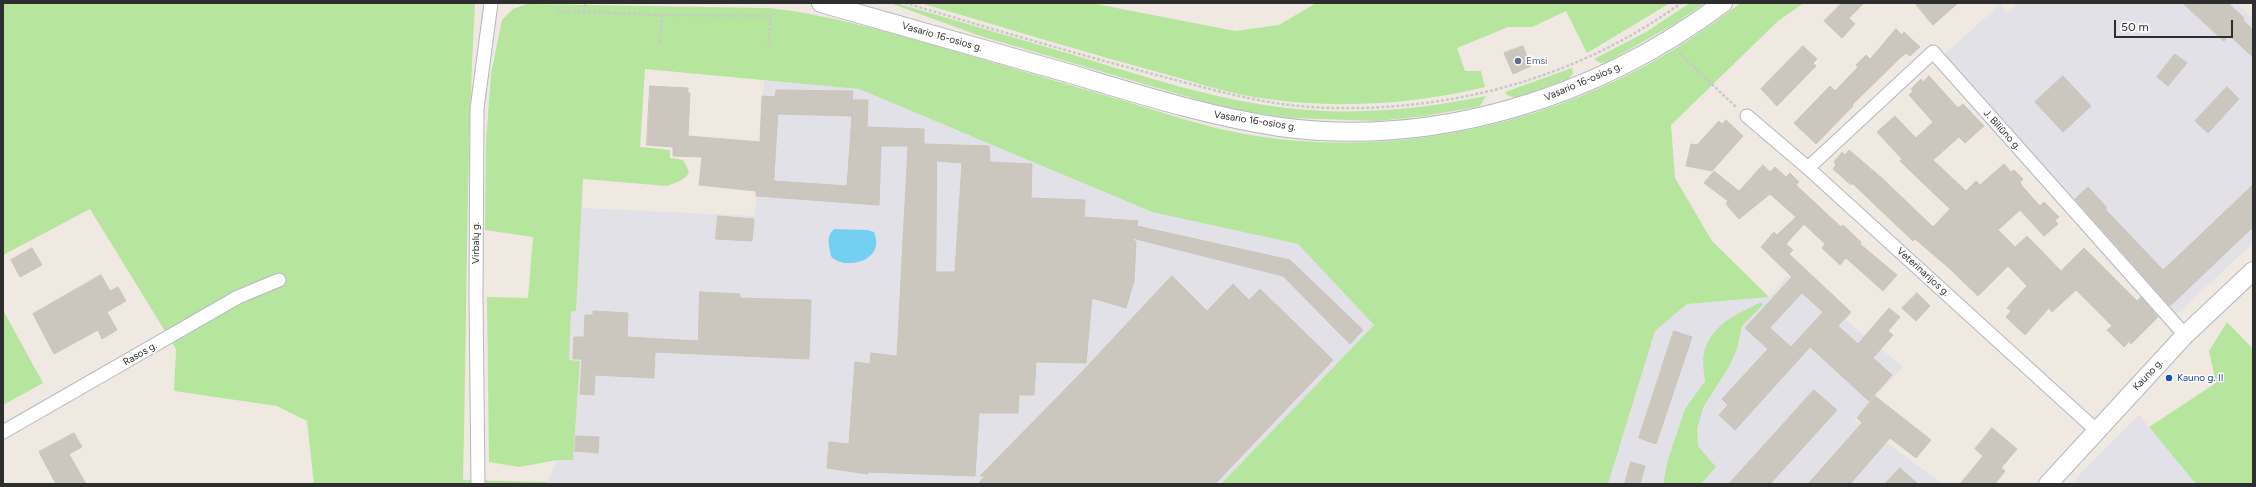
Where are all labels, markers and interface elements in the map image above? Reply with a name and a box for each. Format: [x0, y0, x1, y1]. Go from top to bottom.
scale bar [2116, 12, 2235, 38]
street label: Vasario 16-osios g. [900, 20, 984, 54]
text: 50 m [2121, 20, 2149, 34]
place label: Emsi [1526, 55, 1547, 67]
marker: Emsi [1513, 56, 1523, 66]
street label: Vasario 16-osios g. [1542, 60, 1624, 104]
street label: J. Biliūno g. [1981, 107, 2023, 153]
street label: Vasario 16-osios g. [1213, 109, 1297, 133]
street label: Virbalų g. [470, 222, 482, 264]
street label: Veterinarijos g. [1894, 245, 1952, 299]
street label: Rasos g. [121, 340, 159, 368]
street label: Kauno g. [2130, 357, 2166, 393]
place label: Kauno g. II [2177, 372, 2223, 384]
marker: Kauno g. II [2164, 373, 2174, 383]

